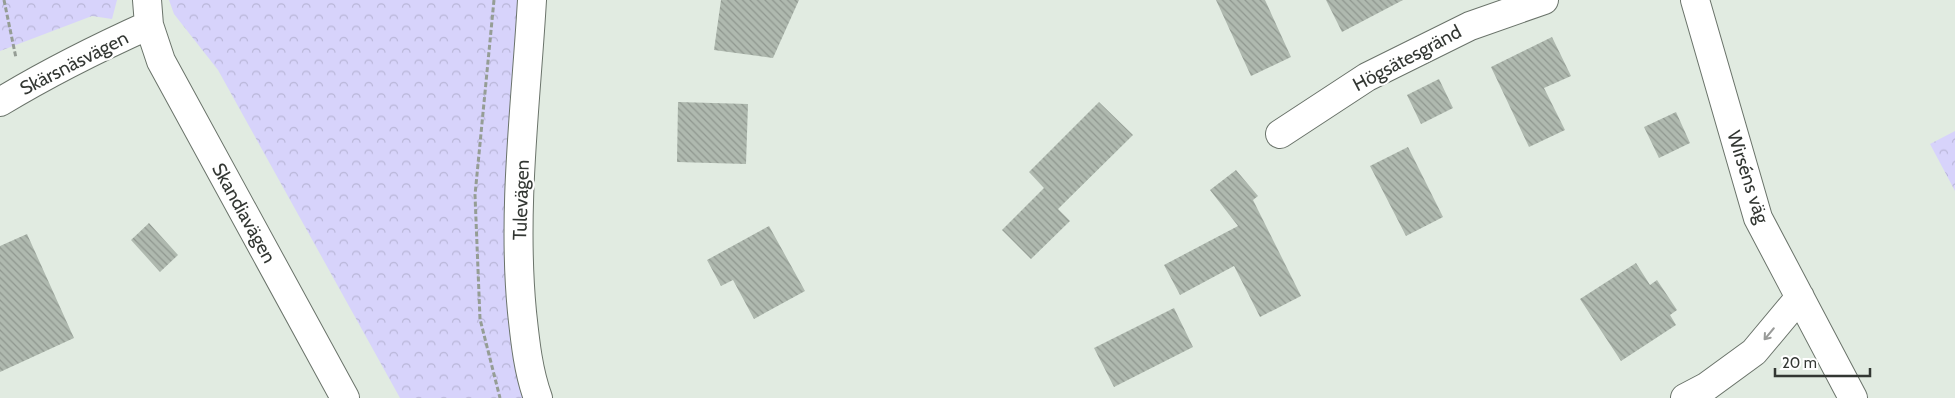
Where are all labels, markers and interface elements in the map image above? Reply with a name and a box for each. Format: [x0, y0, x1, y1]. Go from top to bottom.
street label: Högsätesgränd [1349, 20, 1465, 96]
street label: Skärsnäsvägen [16, 26, 132, 100]
street label: Wirséns väg [1722, 128, 1774, 227]
street label: Skandiavägen [207, 159, 281, 267]
street label: Tulevägen [508, 159, 534, 241]
one-way arrow [1763, 328, 1774, 341]
scale bar [1775, 346, 1870, 378]
text: 20 m [1782, 354, 1817, 372]

